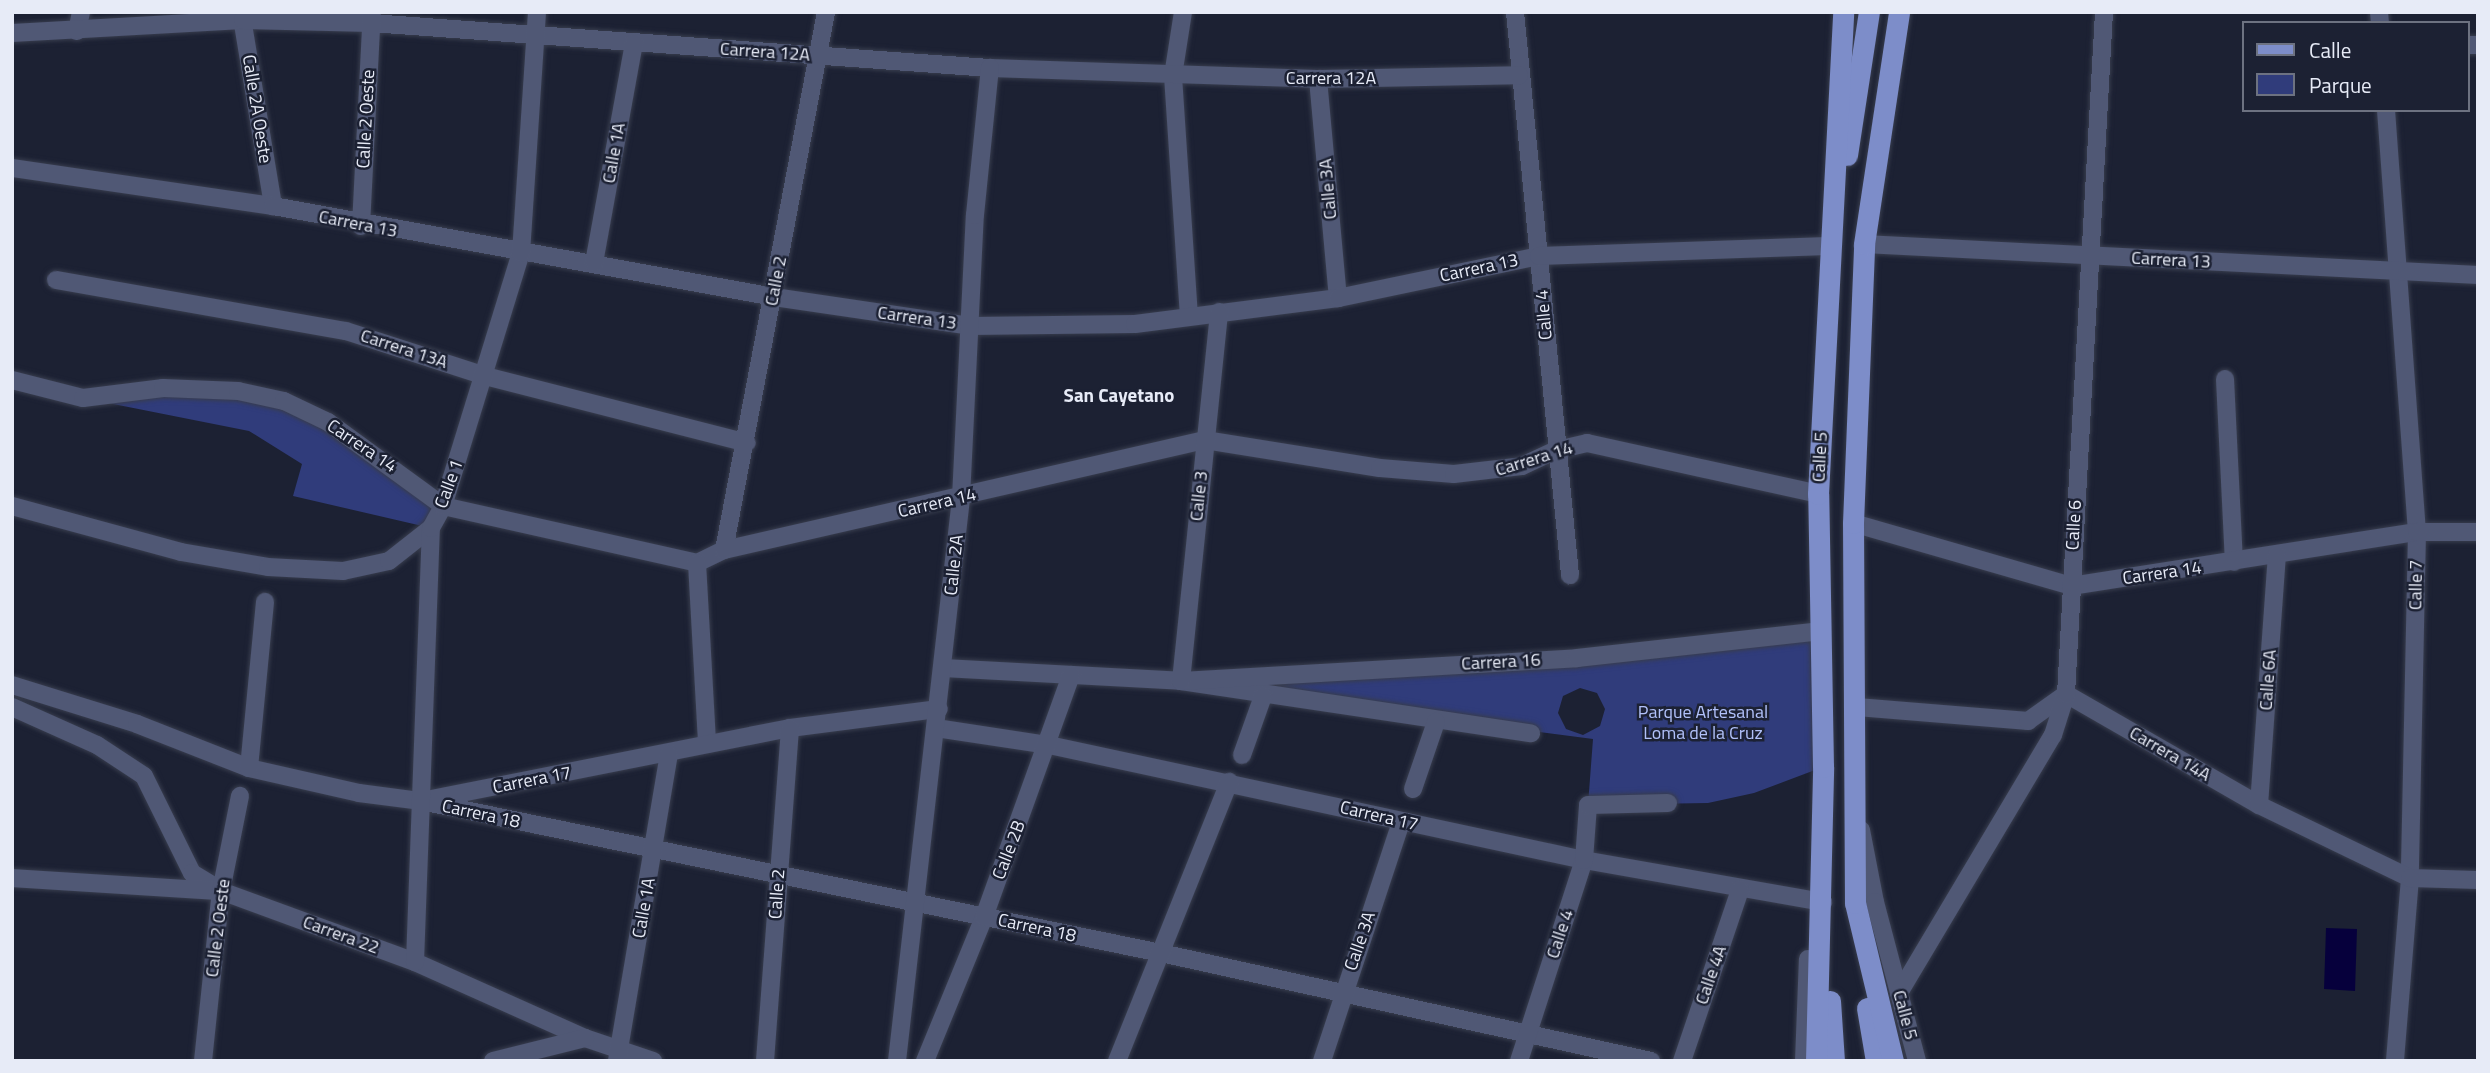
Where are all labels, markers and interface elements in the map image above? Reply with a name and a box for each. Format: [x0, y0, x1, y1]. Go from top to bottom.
legend [2242, 21, 2469, 112]
text: Calle [2309, 34, 2351, 66]
street label: Carrera 12A [719, 38, 811, 66]
street label: Calle 2A Oeste [238, 53, 276, 165]
street label: Carrera 12A [1286, 67, 1376, 89]
street label: Calle 2 Oeste [353, 69, 379, 169]
text: Parque [2309, 69, 2372, 101]
street label: Calle 1A [598, 121, 630, 185]
street label: Calle 3A [1315, 158, 1341, 220]
street label: Carrera 13 [317, 206, 399, 242]
street label: Carrera 13 [2131, 247, 2211, 273]
street label: Carrera 13 [1438, 249, 1520, 287]
street label: Calle 2 [761, 254, 791, 308]
street label: Calle 4 [1531, 289, 1557, 341]
street label: Carrera 13 [876, 302, 958, 334]
street label: Carrera 13A [358, 325, 450, 373]
district label: San Cayetano [1064, 384, 1174, 406]
street label: Carrera 14 [323, 415, 401, 477]
street label: Calle 5 [1808, 431, 1832, 483]
street label: Carrera 14 [1493, 437, 1575, 481]
street label: Calle 1 [430, 457, 468, 511]
street label: Calle 3 [1186, 470, 1212, 522]
street label: Carrera 14 [896, 484, 978, 522]
street label: Calle 6 [2062, 499, 2086, 551]
street label: Calle 2A [940, 534, 968, 596]
street label: Carrera 14 [2121, 557, 2203, 589]
street label: Calle 7 [2405, 560, 2427, 610]
street label: Carrera 16 [1461, 649, 1541, 675]
street label: Calle 6A [2255, 649, 2281, 711]
park label: Parque Artesanal Loma de la Cruz [1638, 702, 1768, 744]
street label: Carrera 14A [2126, 722, 2214, 786]
street label: Carrera 17 [491, 762, 573, 798]
street label: Carrera 18 [440, 795, 522, 833]
street label: Carrera 17 [1338, 797, 1420, 835]
street label: Calle 2B [988, 817, 1030, 883]
street label: Calle 2 [764, 868, 790, 920]
street label: Calle 1A [628, 876, 660, 940]
street label: Calle 2 Oeste [201, 878, 235, 978]
street label: Calle 4 [1542, 907, 1578, 961]
street label: Carrera 18 [996, 909, 1078, 947]
street label: Calle 3A [1340, 909, 1380, 973]
street label: Carrera 22 [300, 911, 382, 959]
street label: Calle 4A [1691, 943, 1731, 1007]
street label: Calle 5 [1888, 988, 1922, 1042]

